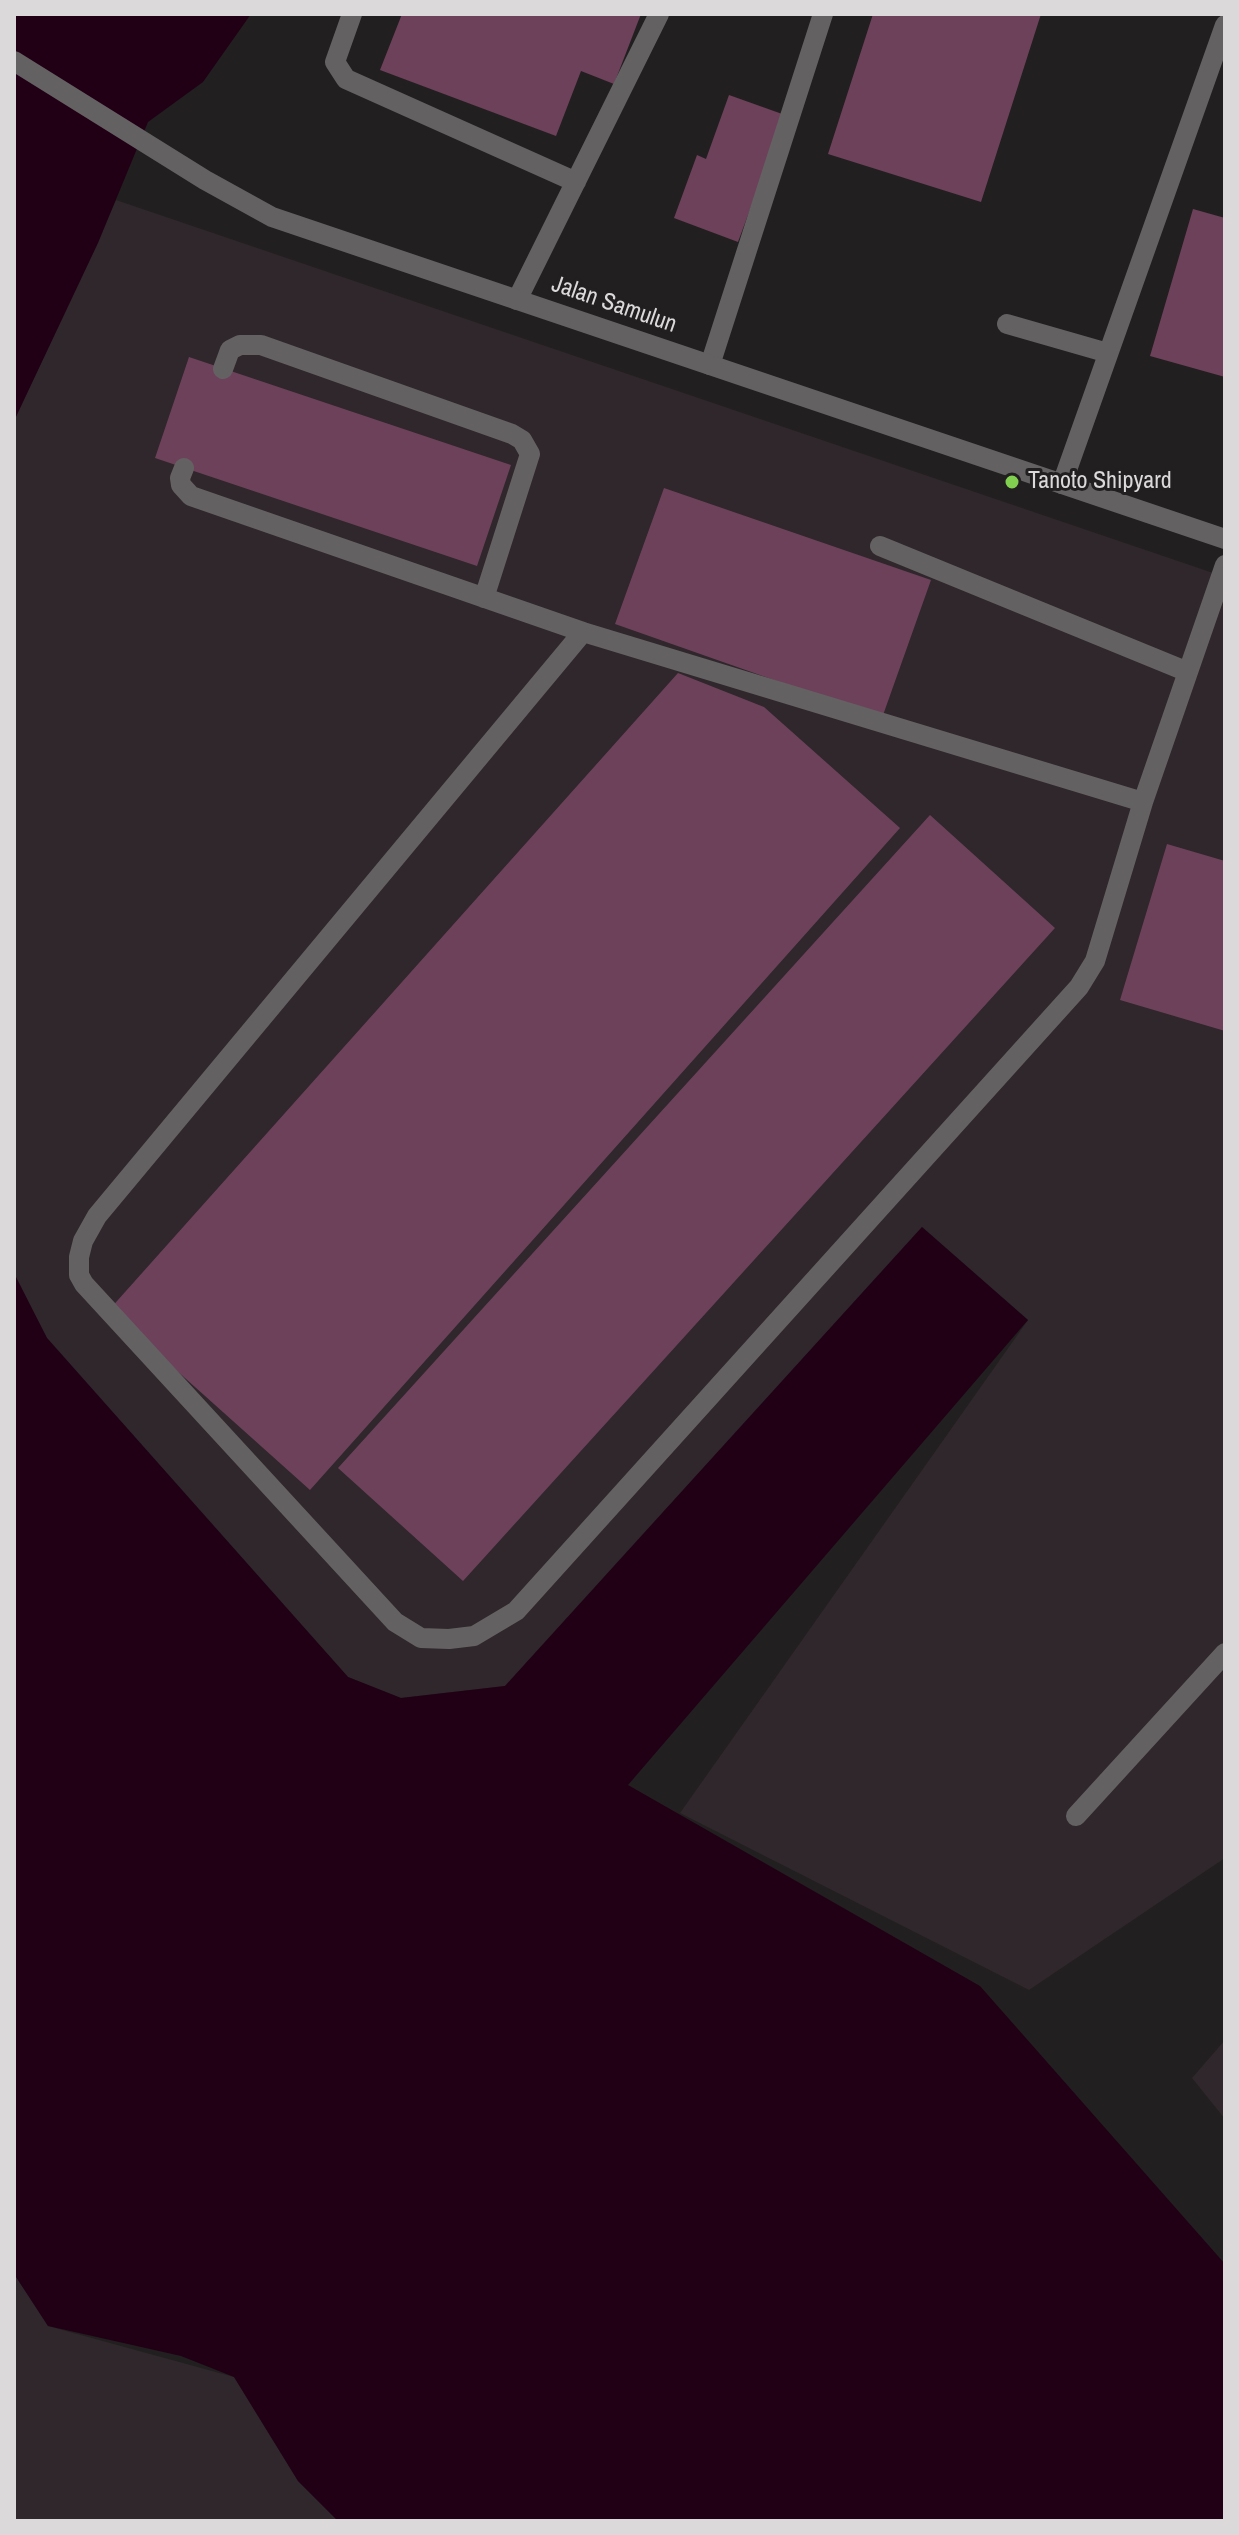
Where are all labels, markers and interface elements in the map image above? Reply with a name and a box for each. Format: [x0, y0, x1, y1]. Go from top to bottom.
street label: Jalan Samulun [548, 270, 680, 340]
place label: Tanoto Shipyard [1028, 468, 1172, 496]
marker: Tanoto Shipyard [1003, 473, 1021, 491]

